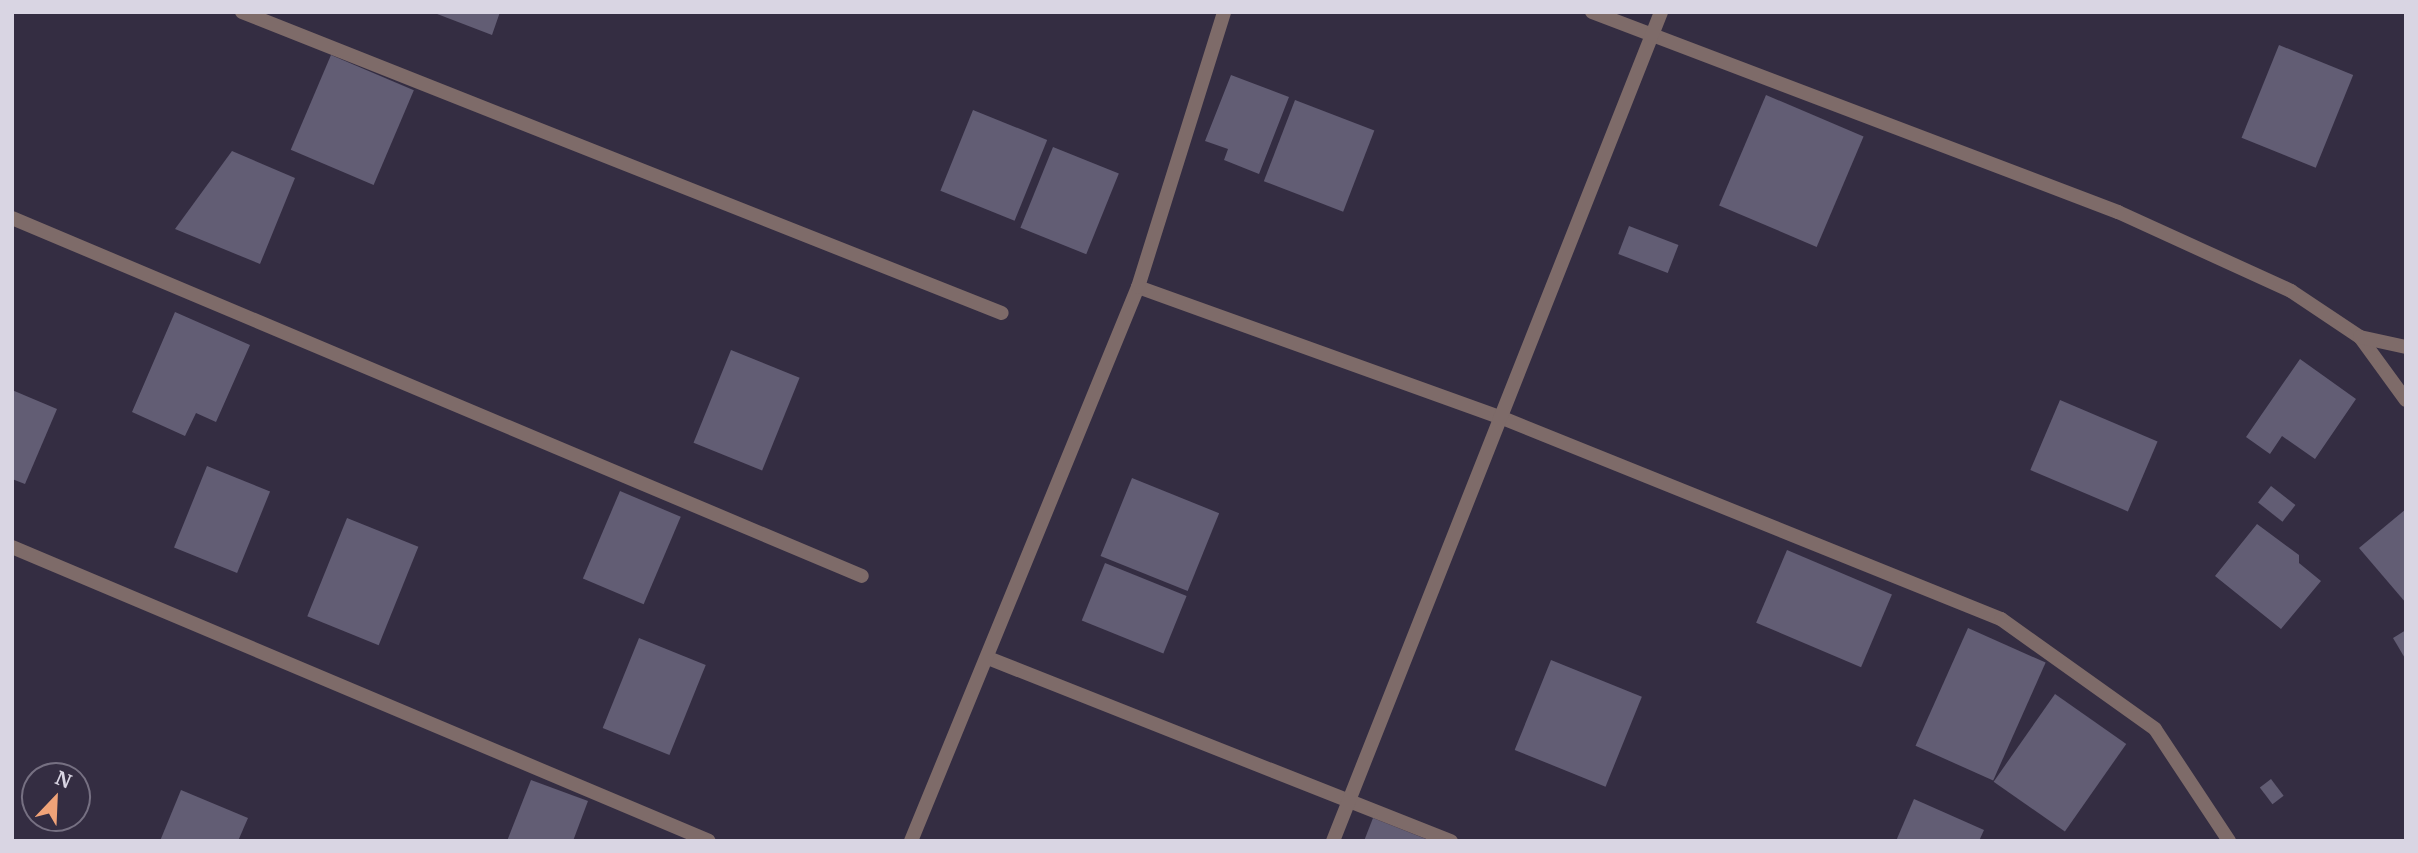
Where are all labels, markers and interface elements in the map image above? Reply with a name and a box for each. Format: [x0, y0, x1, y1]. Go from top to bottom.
north arrow [21, 762, 91, 832]
text: N [52, 766, 75, 793]

